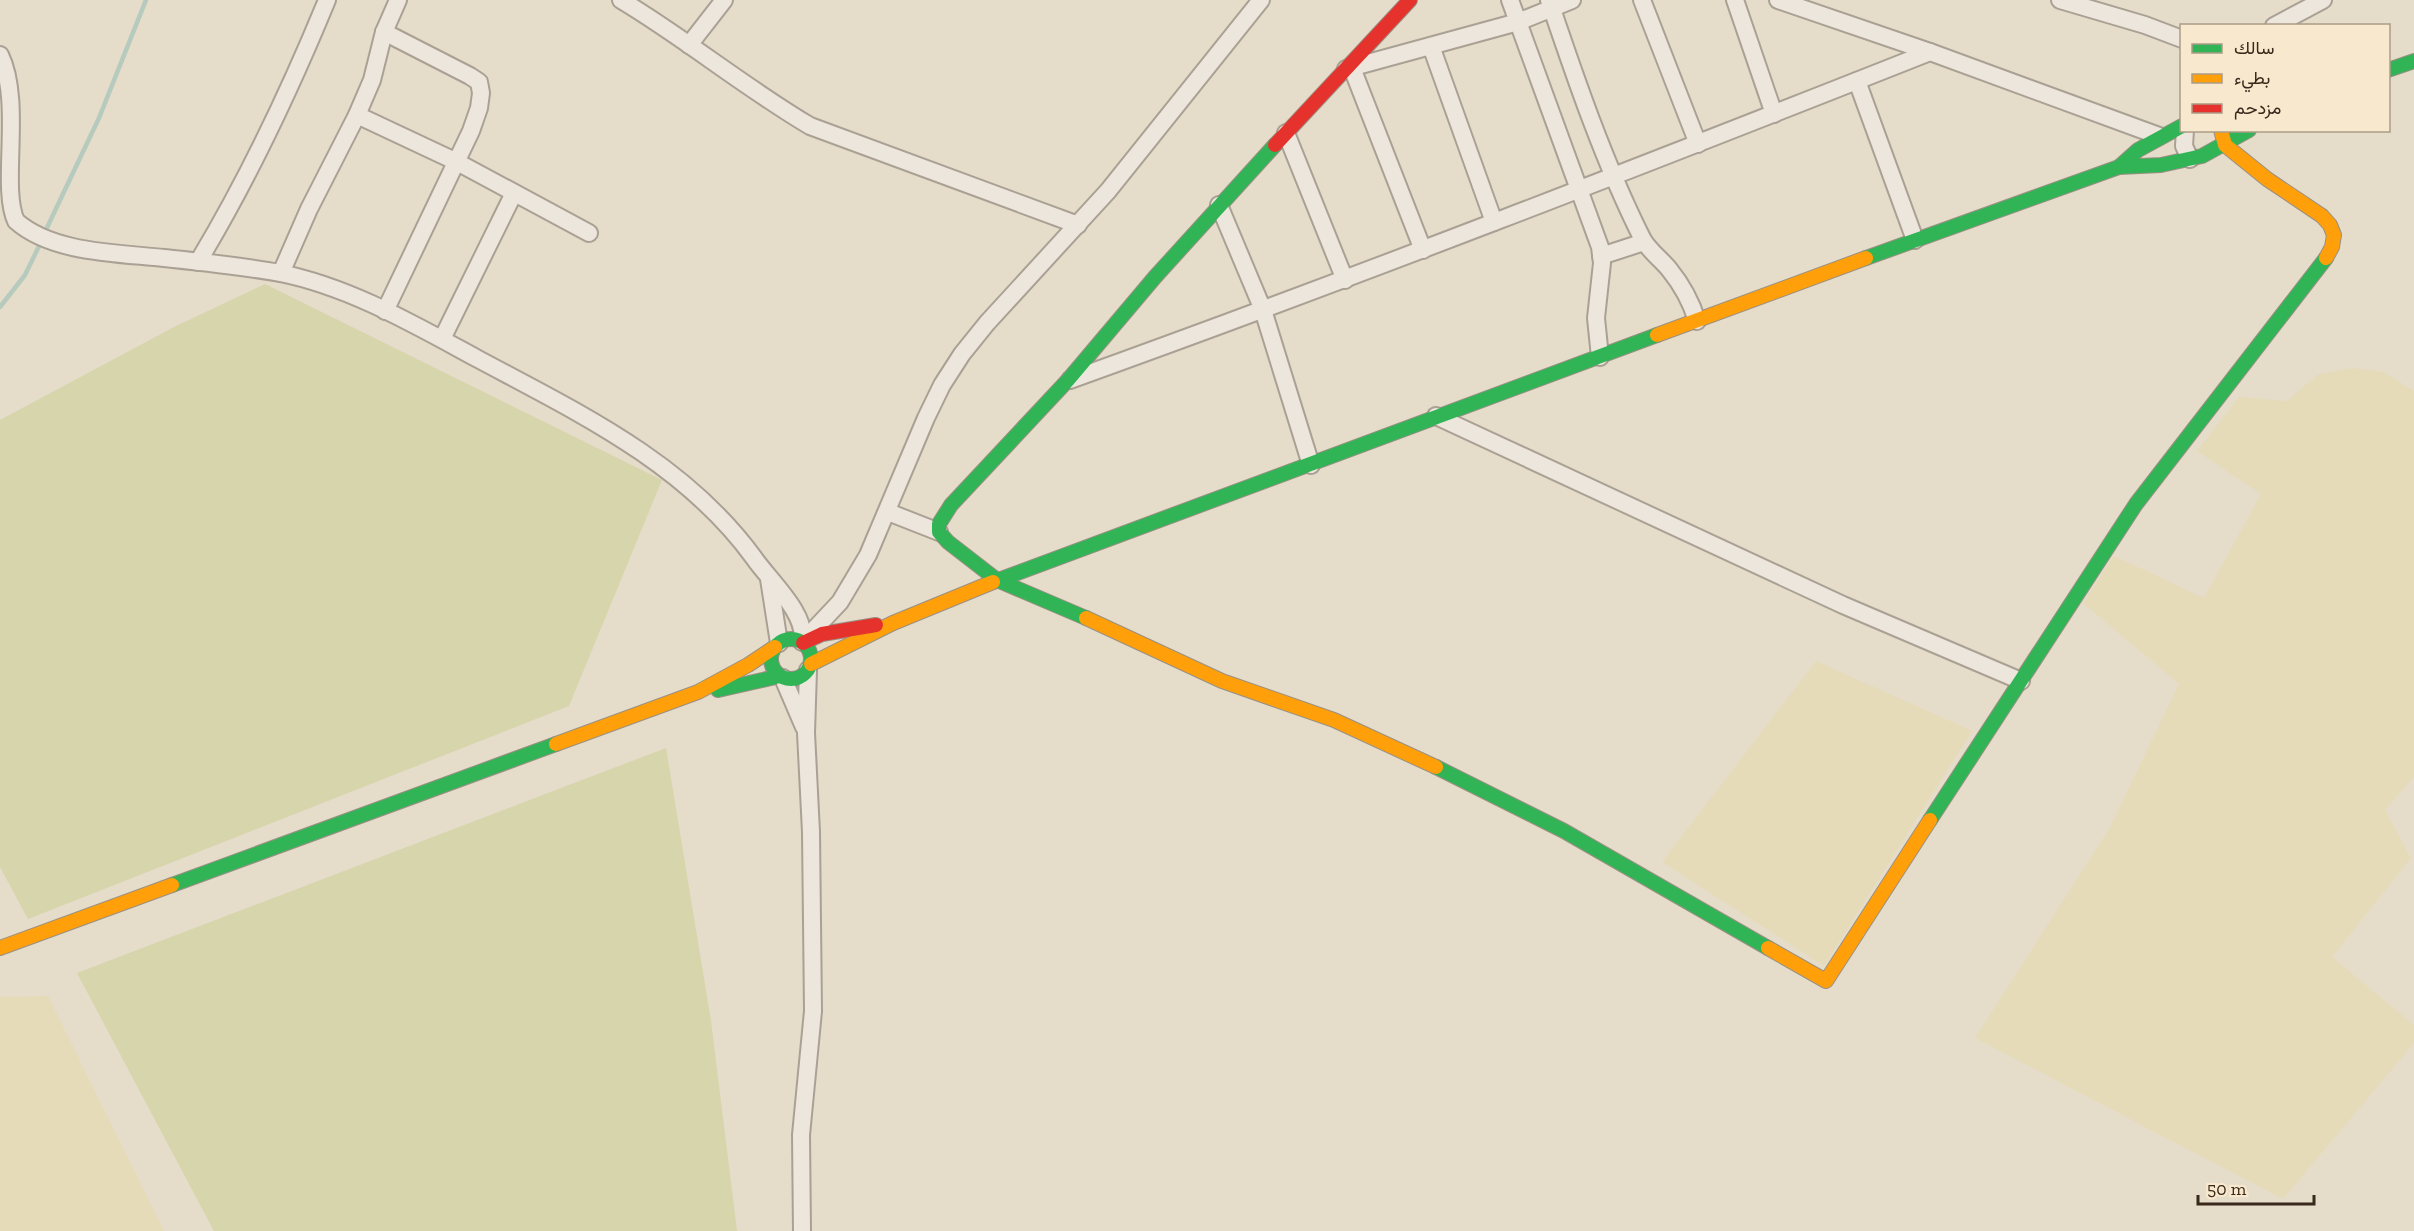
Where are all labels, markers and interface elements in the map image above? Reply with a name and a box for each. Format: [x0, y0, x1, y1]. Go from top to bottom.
legend [2180, 24, 2390, 132]
text: سالك [2234, 37, 2274, 59]
text: بطيء [2234, 67, 2270, 93]
text: مزدحم [2234, 97, 2281, 120]
scale bar [2198, 1168, 2314, 1206]
text: 50 m [2207, 1178, 2247, 1200]

